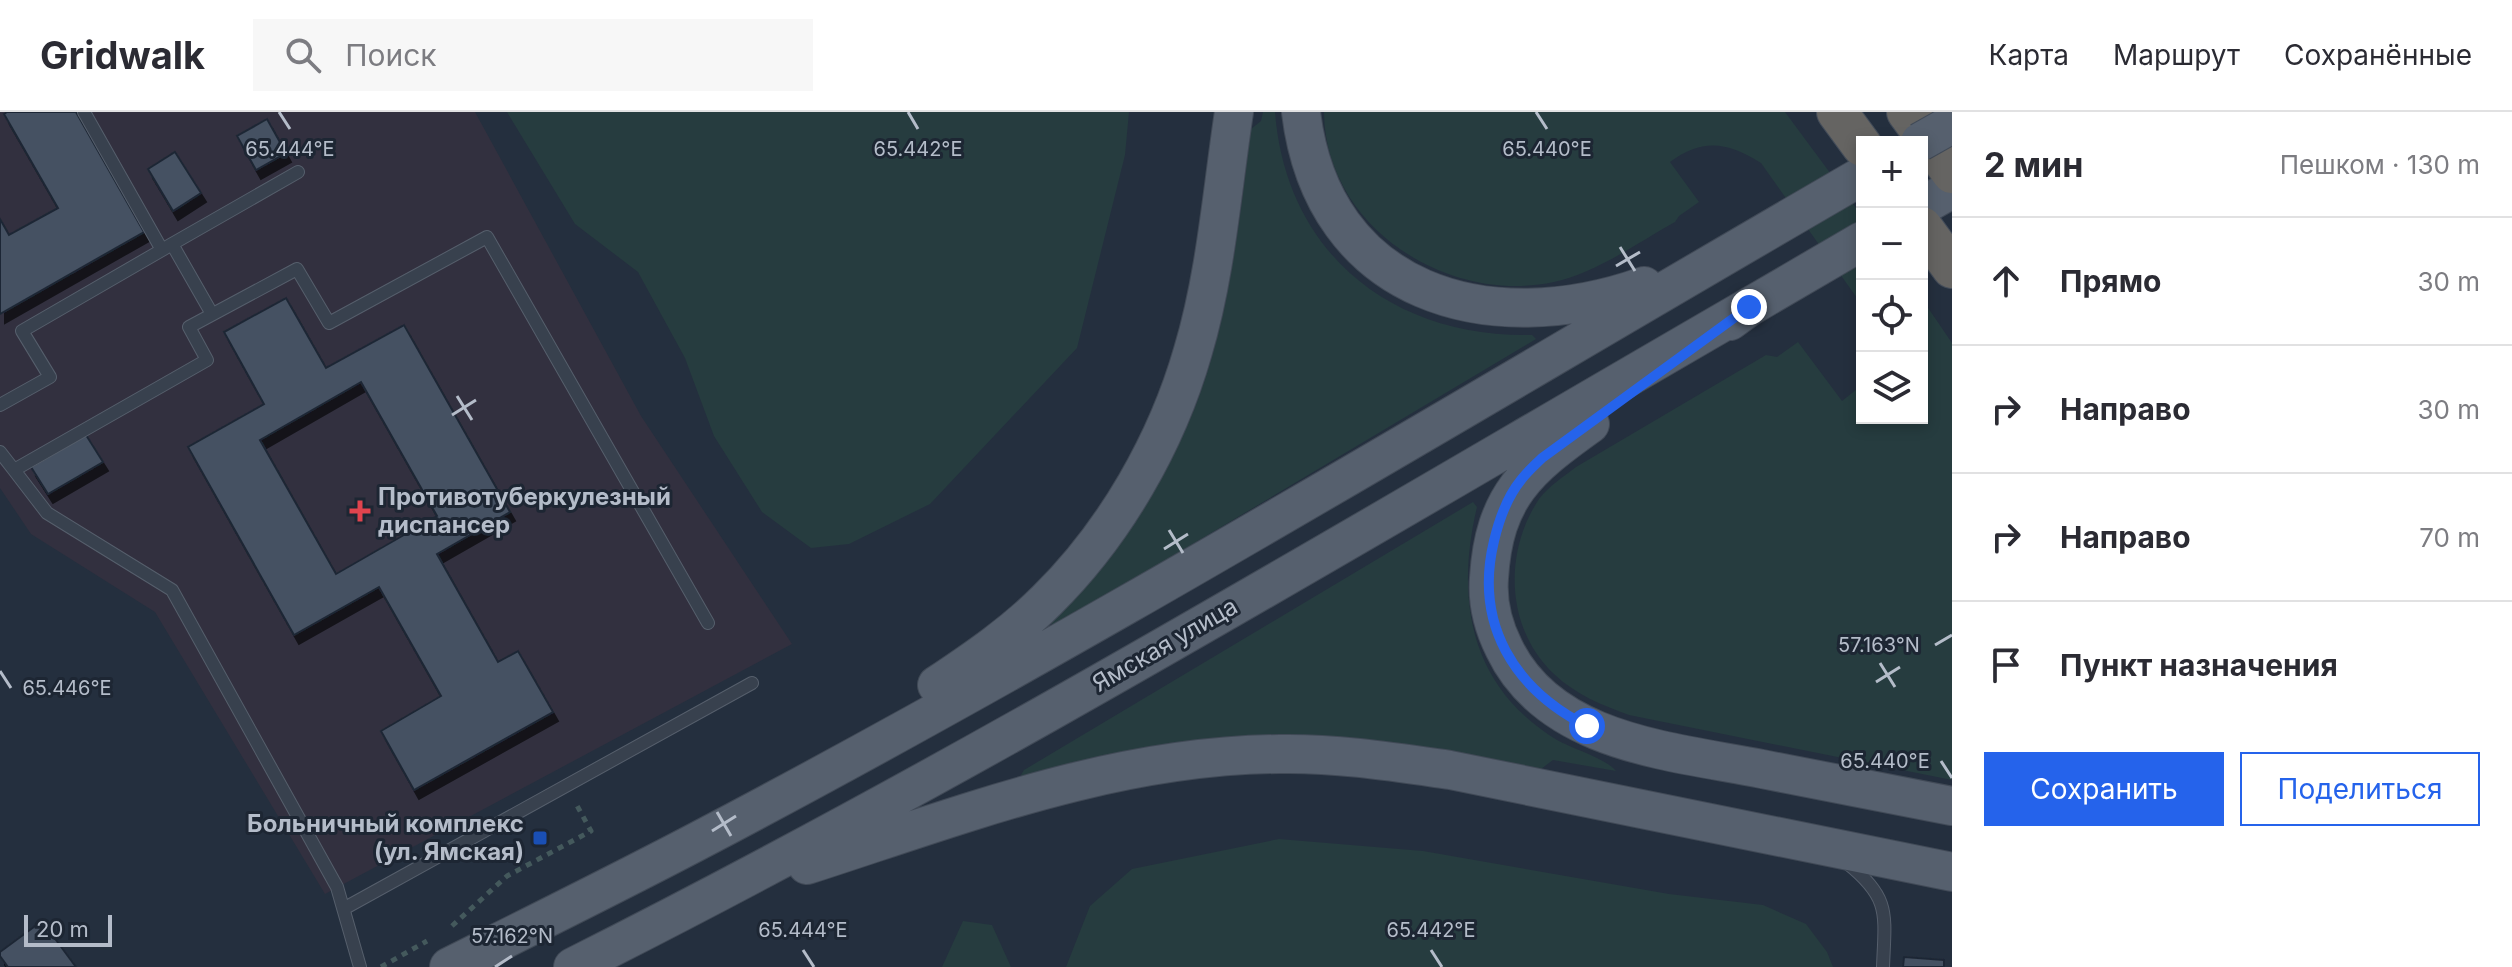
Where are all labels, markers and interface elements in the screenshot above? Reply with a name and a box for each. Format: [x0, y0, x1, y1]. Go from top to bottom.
search box [253, 19, 813, 91]
text: Gridwalk [40, 32, 205, 78]
icon: search [281, 33, 325, 77]
text: Поиск [345, 37, 437, 73]
text: Карта [1989, 38, 2069, 72]
text: Маршрут [2113, 38, 2240, 72]
text: Сохранённые [2284, 38, 2472, 72]
map controls [1856, 136, 1928, 424]
button: + [1856, 136, 1928, 208]
text: 65.444°E [245, 137, 335, 161]
text: 65.442°E [874, 137, 962, 161]
text: 65.440°E [1502, 137, 1592, 161]
text: 2 мин [1984, 144, 2083, 185]
text: Пешком · 130 m [2280, 149, 2480, 180]
button: − [1856, 208, 1928, 280]
icon: ahead [1984, 259, 2028, 303]
text: Прямо [2060, 263, 2161, 299]
text: 30 m [2417, 266, 2480, 297]
button: locate [1856, 280, 1928, 352]
route end [1731, 289, 1767, 325]
button: layers [1856, 352, 1928, 424]
icon: right [1984, 387, 2028, 431]
text: Направо [2060, 391, 2191, 427]
text: 30 m [2417, 394, 2480, 425]
place label: Противотуберкулезный диспансер [378, 482, 671, 539]
marker: Противотуберкулезный диспансер [349, 500, 371, 522]
icon: right [1984, 515, 2028, 559]
text: Направо [2060, 519, 2191, 555]
text: 70 m [2419, 522, 2480, 553]
street label: Ямская улица [1087, 591, 1242, 698]
text: 57.163°N [1838, 633, 1920, 657]
icon: arrive [1984, 643, 2028, 687]
text: Пункт назначения [2060, 647, 2338, 683]
text: 65.446°E [22, 676, 112, 700]
route start [1569, 708, 1605, 744]
text: 65.440°E [1840, 749, 1930, 773]
button: Сохранить [1984, 752, 2224, 826]
button: Поделиться [2240, 752, 2480, 826]
place label: Больничный комплекс (ул. Ямская) [247, 809, 524, 866]
marker: Больничный комплекс (ул. Ямская) [531, 829, 549, 847]
scale bar [24, 911, 112, 947]
text: 20 m [36, 916, 89, 942]
text: 65.444°E [758, 918, 848, 942]
text: 65.442°E [1387, 918, 1475, 942]
text: 57.162°N [471, 924, 553, 948]

